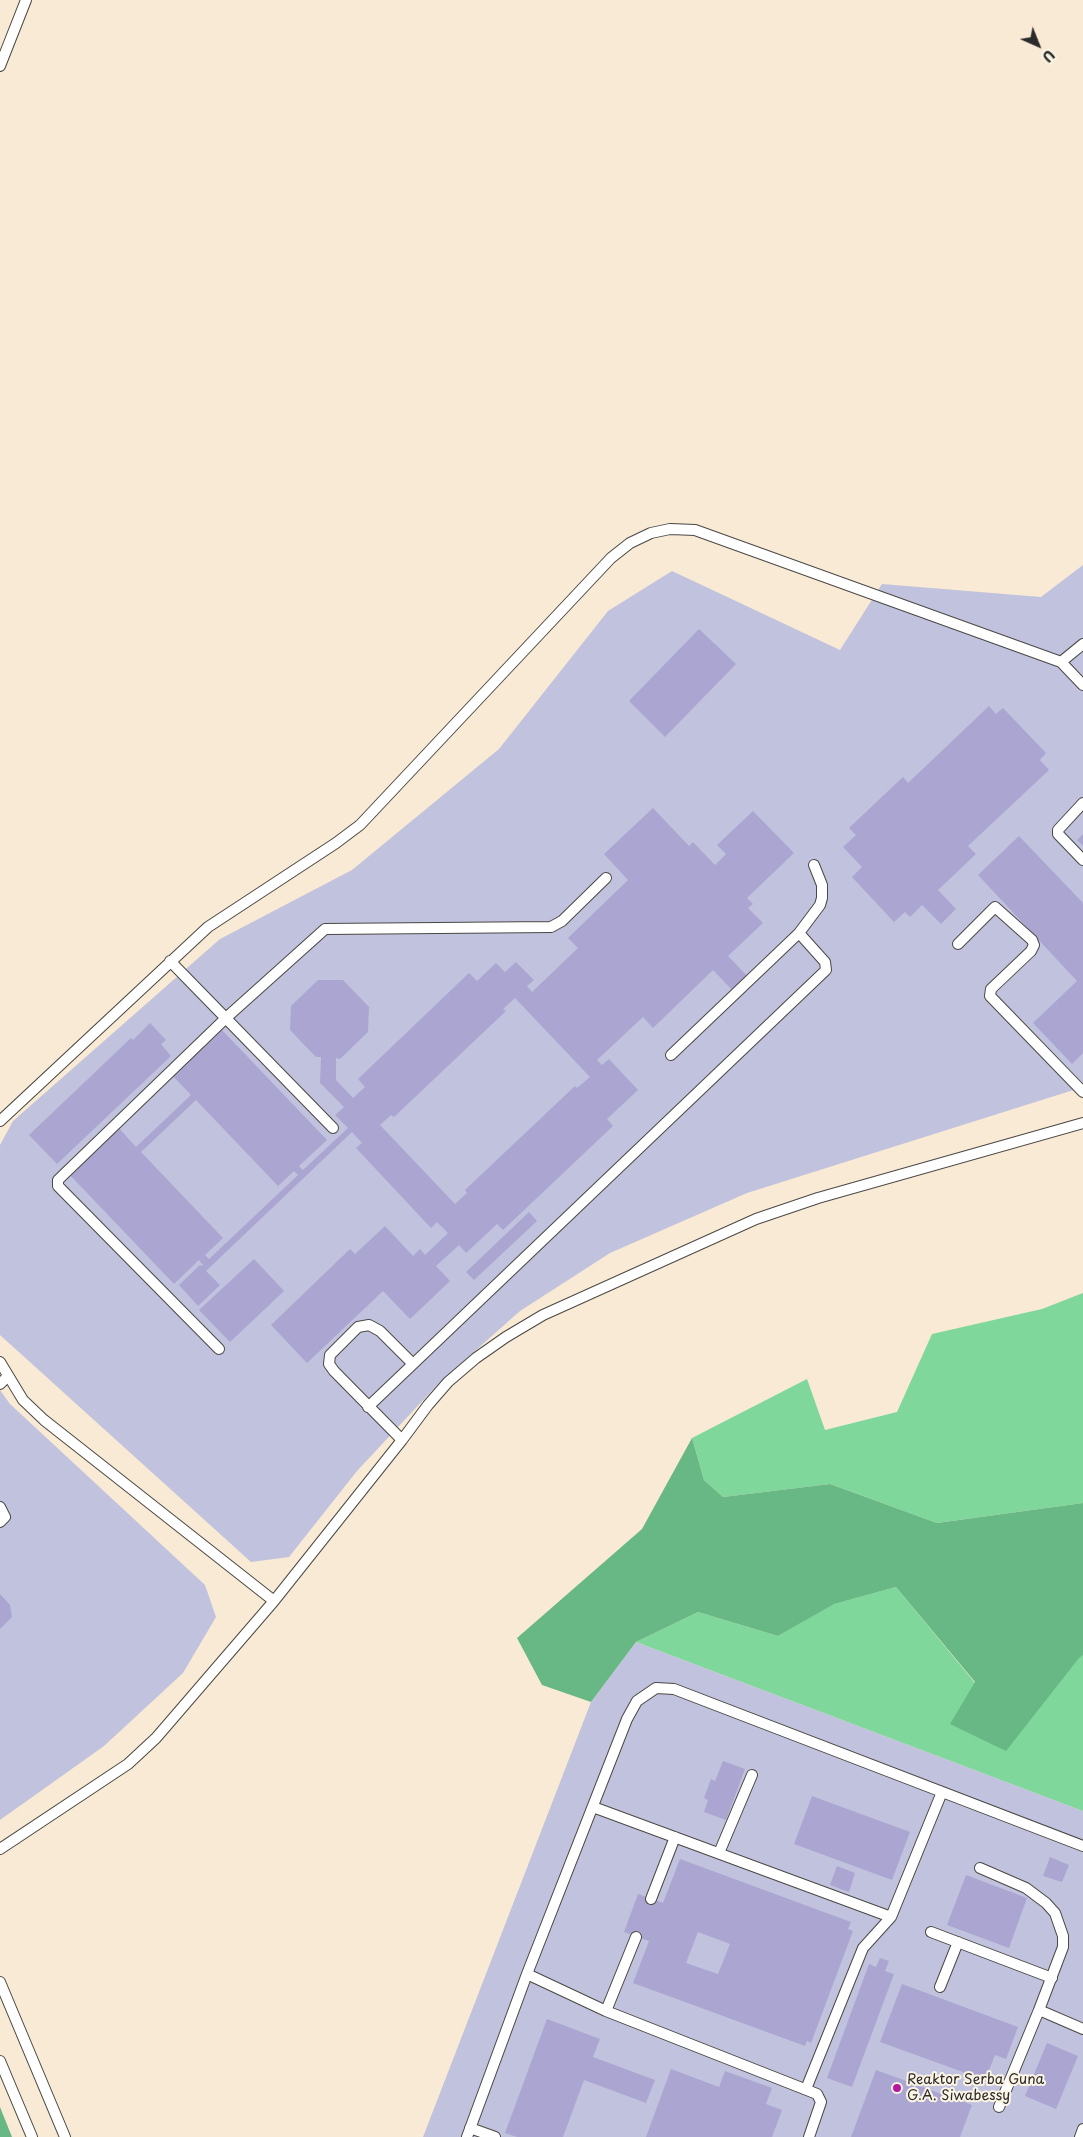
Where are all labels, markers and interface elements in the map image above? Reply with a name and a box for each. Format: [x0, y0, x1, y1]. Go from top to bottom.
north arrow [1013, 20, 1063, 70]
text: U [1038, 45, 1060, 67]
place label: Reaktor Serba Guna G.A. Siwabessy [907, 2072, 1044, 2104]
marker: Reaktor Serba Guna G.A. Siwabessy [891, 2082, 903, 2094]

